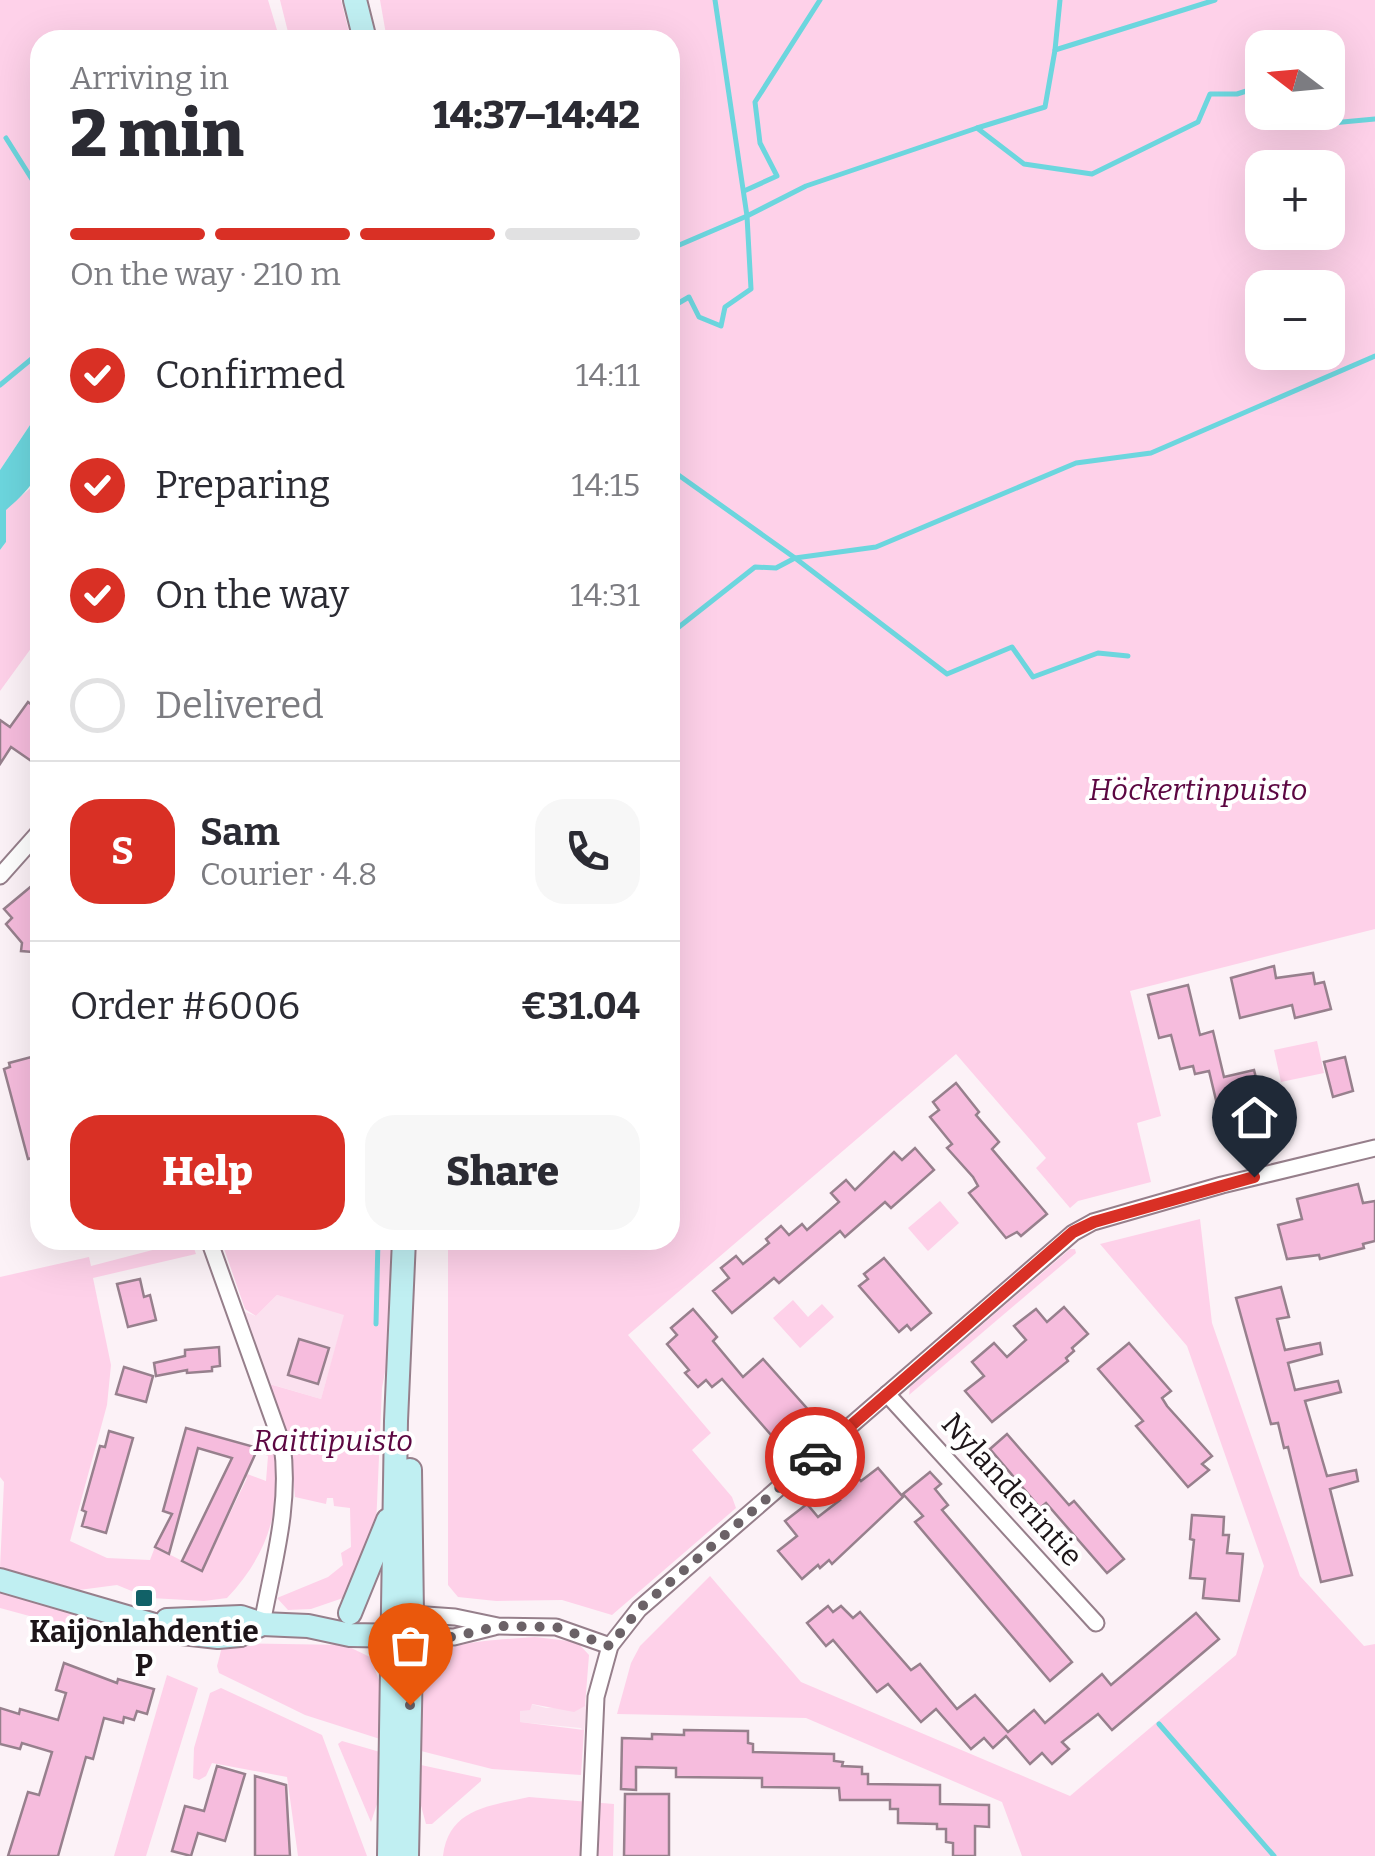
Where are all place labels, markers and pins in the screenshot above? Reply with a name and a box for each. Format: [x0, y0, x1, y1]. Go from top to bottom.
pin [1212, 1075, 1297, 1178]
marker: Kaijonlahdentie P [133, 1587, 155, 1609]
pin [368, 1603, 453, 1706]
place label: Kaijonlahdentie P [29, 1614, 259, 1684]

